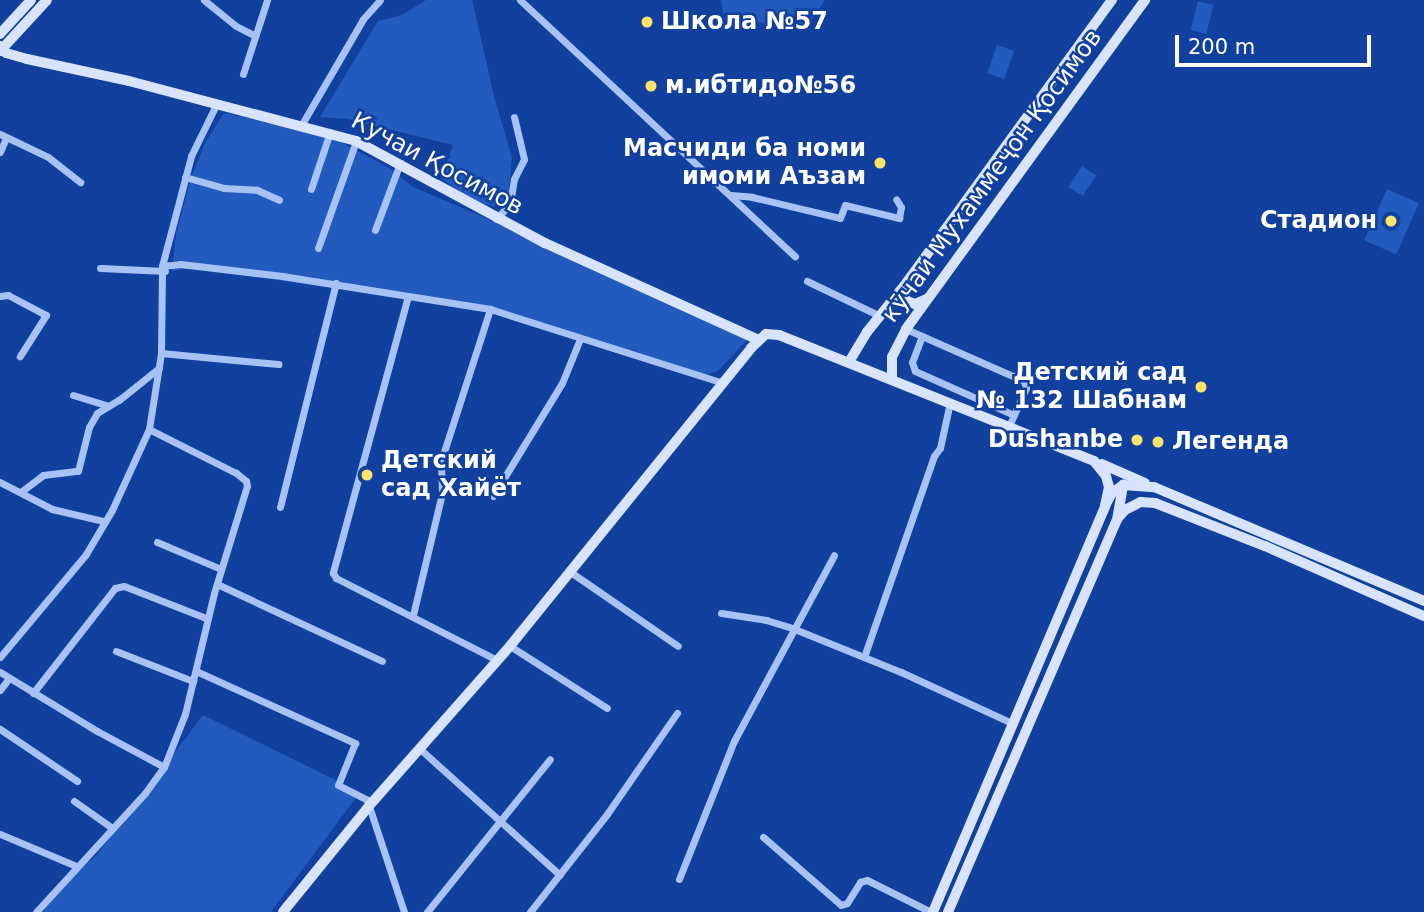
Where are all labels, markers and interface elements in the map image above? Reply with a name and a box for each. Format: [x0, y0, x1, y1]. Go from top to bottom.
place label: Школа №57 [661, 8, 828, 36]
marker: Школа №57 [639, 14, 655, 30]
scale bar [1179, 21, 1375, 65]
street label: кӯчаи Мухаммеҷон Қосимов [876, 24, 1108, 328]
text: 200 m [1188, 35, 1255, 59]
place label: м.ибтидо№56 [665, 72, 856, 100]
marker: м.ибтидо№56 [643, 78, 659, 94]
street label: Кучаи Қосимов [346, 106, 528, 222]
place label: Масчиди ба номи имоми Аъзам [623, 135, 866, 191]
marker: Масчиди ба номи имоми Аъзам [872, 155, 888, 171]
place label: Стадион [1260, 207, 1377, 235]
marker: Стадион [1383, 213, 1399, 229]
place label: Детский сад № 132 Шабнам [976, 359, 1187, 415]
marker: Детский сад № 132 Шабнам [1193, 379, 1209, 395]
place label: Dushanbe [988, 426, 1123, 454]
place label: Легенда [1172, 428, 1289, 456]
marker: Dushanbe [1129, 432, 1145, 448]
marker: Легенда [1150, 434, 1166, 450]
place label: Детский сад Хайёт [381, 447, 521, 503]
marker: Детский сад Хайёт [359, 467, 375, 483]

